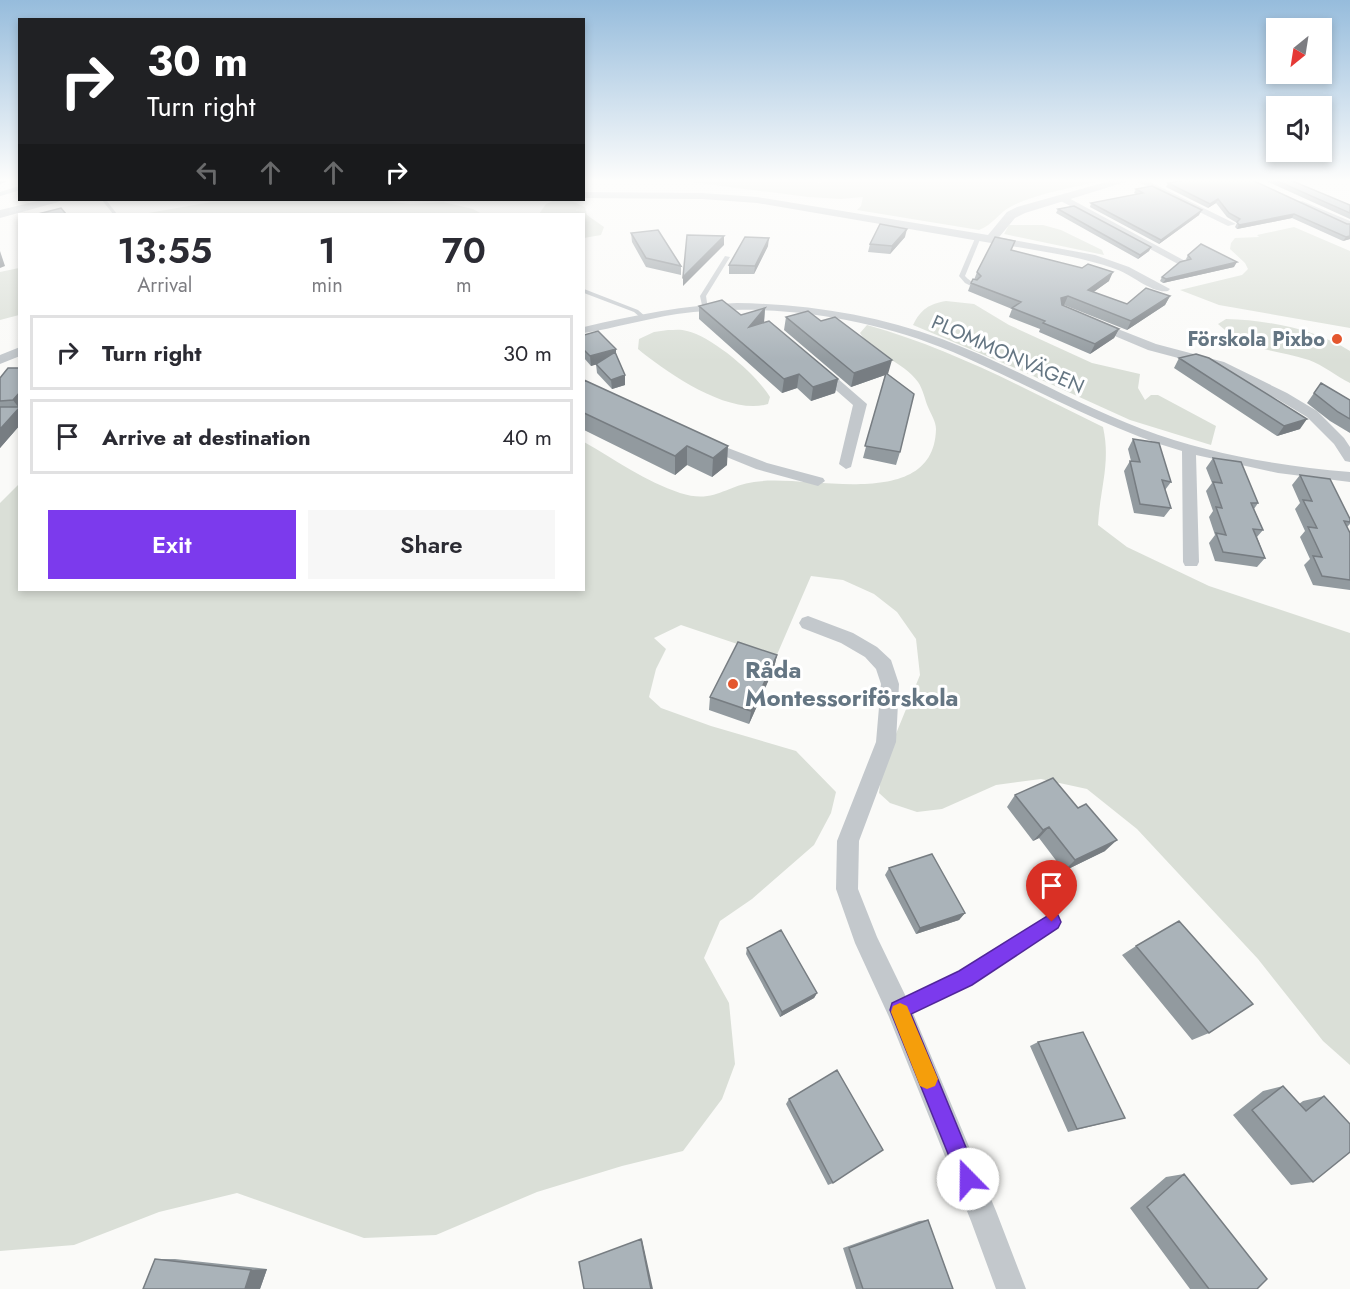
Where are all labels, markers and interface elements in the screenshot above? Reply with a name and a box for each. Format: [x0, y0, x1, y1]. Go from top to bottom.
north arrow [1266, 18, 1332, 84]
map controls [1266, 18, 1332, 162]
text: 30 m [147, 31, 248, 92]
icon: right [48, 42, 126, 120]
text: Turn right [147, 87, 255, 126]
button: sound [1266, 96, 1332, 162]
icon: left [191, 156, 224, 189]
icon: ahead [254, 156, 287, 189]
icon: ahead [317, 156, 350, 189]
icon: right [380, 156, 413, 189]
text: 13:55 [117, 224, 212, 276]
text: 1 [318, 224, 336, 276]
text: 70 [442, 224, 486, 276]
text: Arrival [137, 271, 192, 300]
text: min [311, 271, 343, 300]
text: m [456, 271, 472, 300]
street label: PLOMMONVÄGEN [927, 308, 1089, 401]
place label: Förskola Pixbo [1187, 325, 1325, 354]
marker: Förskola Pixbo [1330, 332, 1344, 346]
icon: right [51, 336, 84, 369]
text: Turn right [102, 337, 202, 369]
text: 30 m [503, 337, 552, 369]
icon: arrive [51, 420, 84, 453]
text: Arrive at destination [102, 421, 311, 453]
text: 40 m [502, 421, 552, 453]
button: Exit [48, 510, 296, 579]
button: Share [308, 510, 555, 579]
place label: Råda Montessoriförskola [745, 652, 959, 715]
marker: Råda Montessoriförskola [726, 677, 740, 691]
pin [1026, 860, 1077, 922]
icon: arrive [1035, 869, 1068, 902]
position arrow [936, 1147, 1000, 1211]

